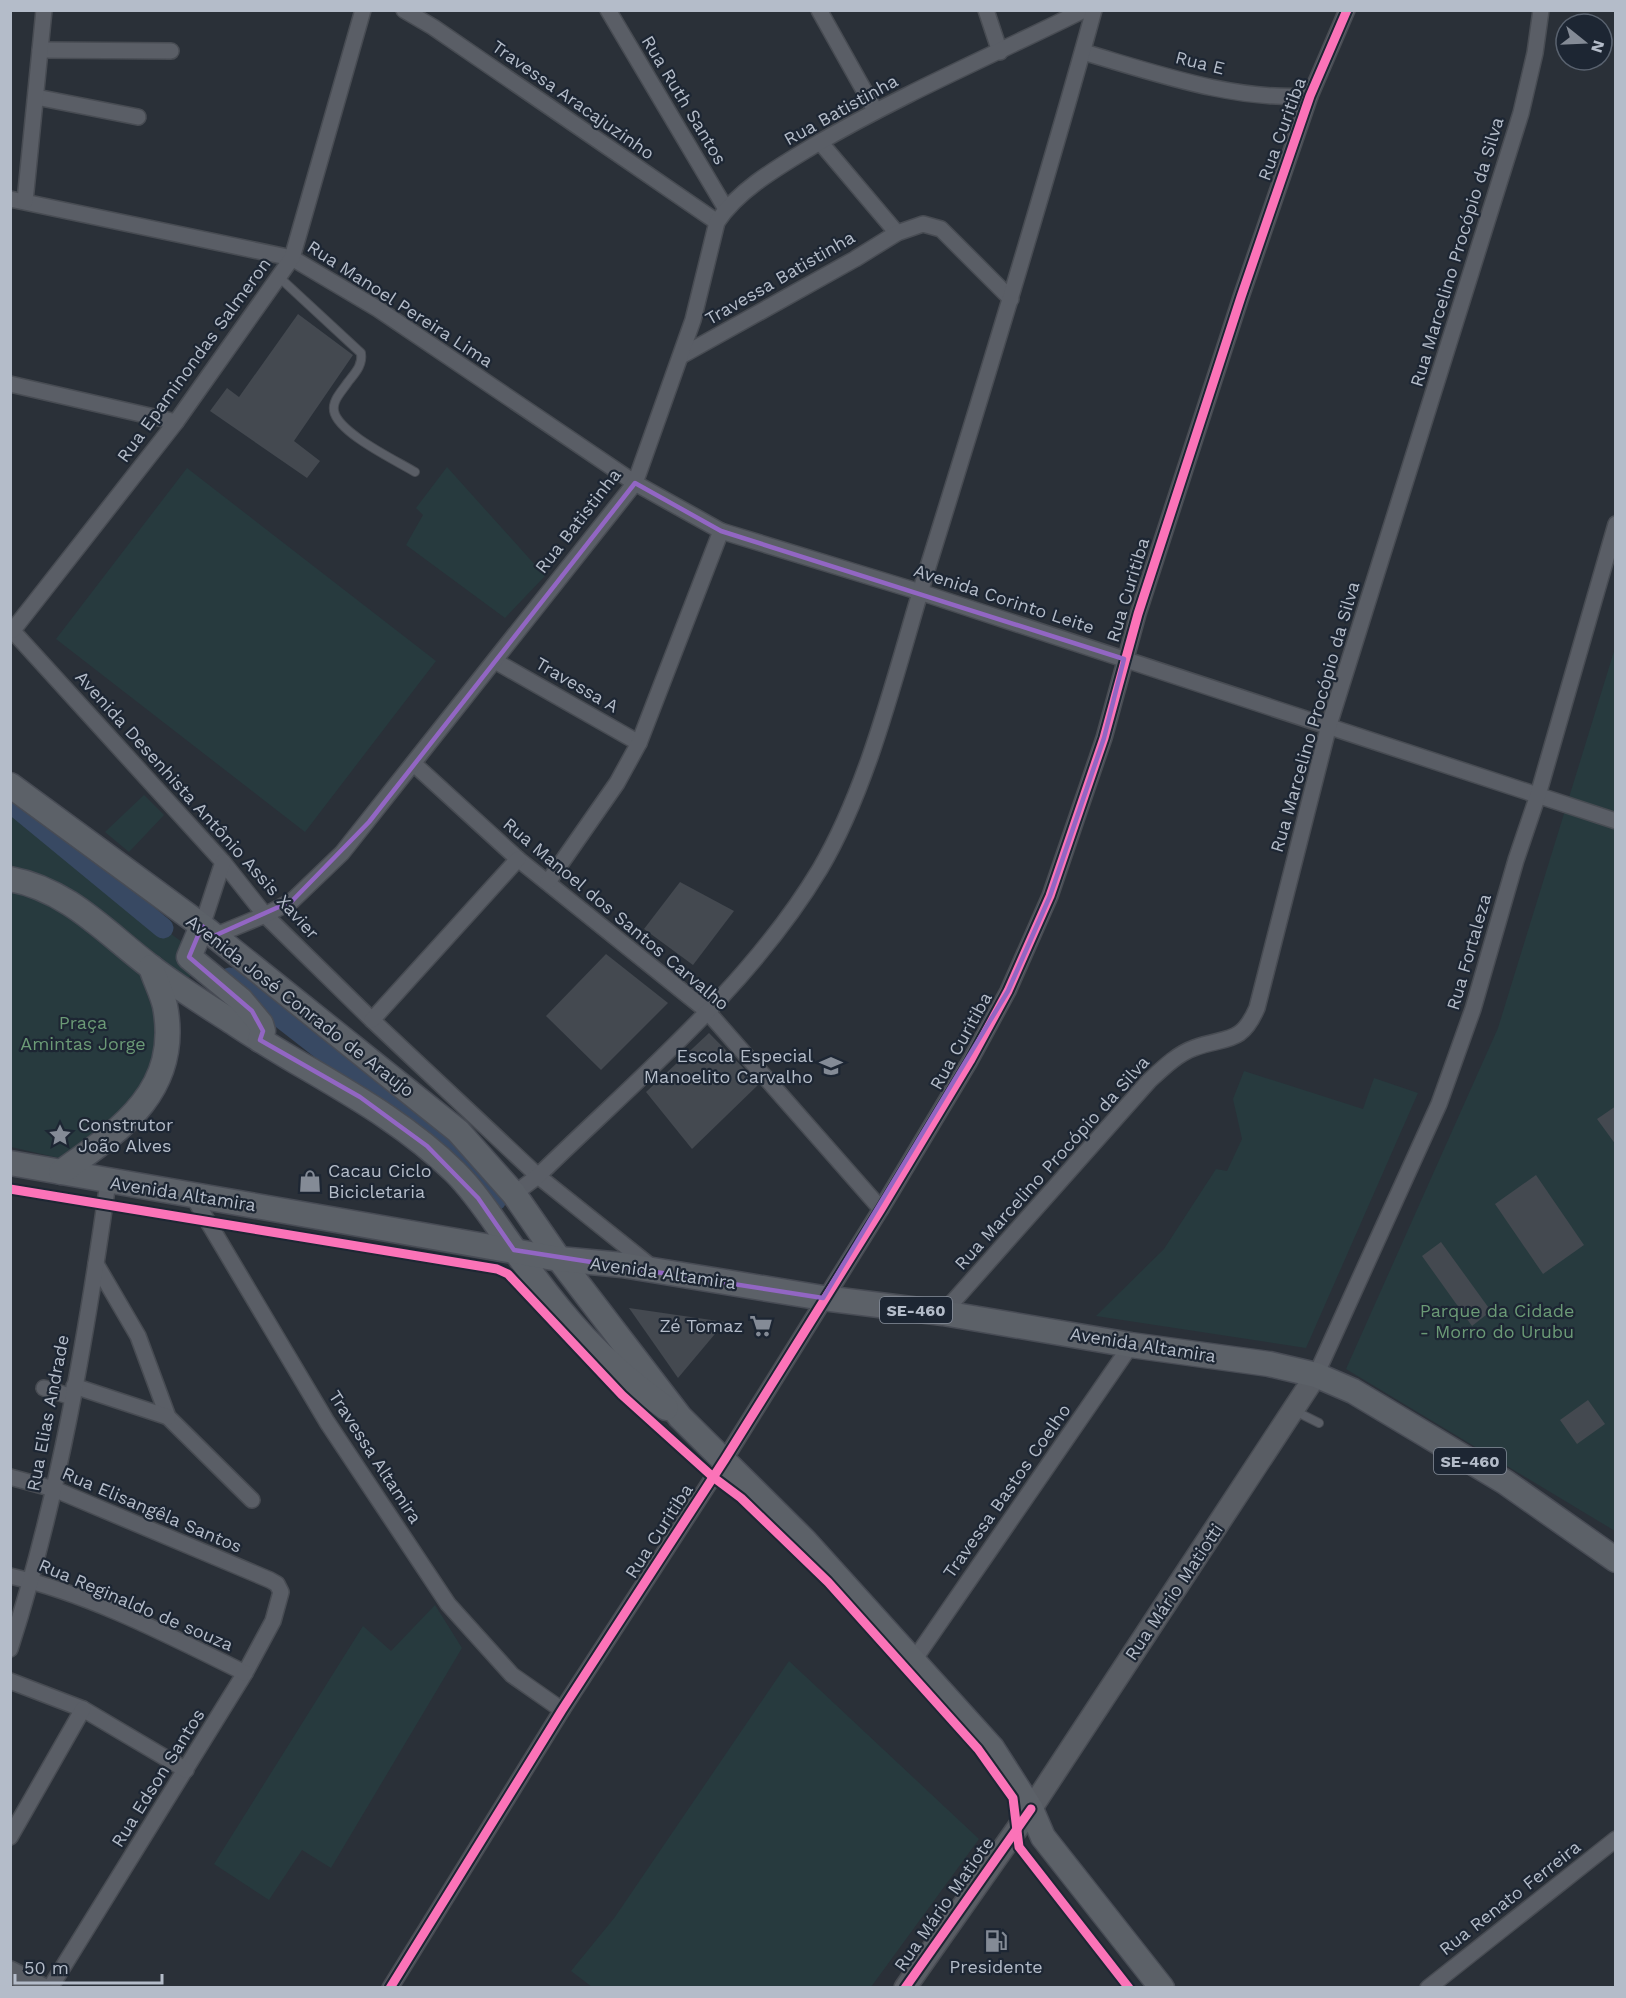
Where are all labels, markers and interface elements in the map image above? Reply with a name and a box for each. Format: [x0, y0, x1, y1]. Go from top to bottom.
north arrow [1554, 12, 1614, 72]
street label: Rua Ruth Santos [638, 31, 731, 168]
street label: Travessa Aracajuzinho [488, 36, 658, 164]
text: N [1587, 38, 1609, 55]
street label: Rua E [1173, 46, 1227, 79]
street label: Rua Batistinha [780, 70, 901, 150]
street label: Rua Curitiba [1253, 74, 1310, 183]
street label: Rua Marcelino Procópio da Silva [1405, 115, 1508, 389]
street label: Travessa Batistinha [701, 226, 858, 329]
street label: Rua Manoel Pereira Lima [304, 236, 497, 371]
street label: Rua Epaminondas Salmeron [112, 253, 275, 466]
street label: Rua Batistinha [530, 464, 625, 577]
street label: Rua Curitiba [1102, 535, 1153, 645]
street label: Avenida Corinto Leite [911, 559, 1097, 638]
street label: Rua Marcelino Procópio da Silva [1266, 579, 1363, 855]
street label: Travessa A [532, 652, 623, 717]
street label: Avenida Desenhista Antônio Assis Xavier [71, 666, 323, 943]
street label: Rua Manoel dos Santos Carvalho [499, 813, 734, 1014]
street label: Rua Fortaleza [1442, 891, 1495, 1012]
street label: Avenida José Conrado de Araujo [182, 910, 418, 1101]
street label: Rua Curitiba [925, 988, 996, 1093]
park label: Praça Amintas Jorge [20, 1012, 146, 1054]
place label: Escola Especial Manoelito Carvalho [644, 1045, 813, 1087]
street label: Rua Marcelino Procópio da Silva [950, 1051, 1153, 1274]
school or university icon: Escola Especial Manoelito Carvalho [818, 1053, 844, 1079]
place label: Construtor João Alves [78, 1114, 173, 1156]
place icon: Construtor João Alves [47, 1122, 73, 1148]
place label: Cacau Ciclo Bicicletaria [328, 1160, 432, 1202]
shop icon: Cacau Ciclo Bicicletaria [297, 1168, 323, 1194]
street label: Avenida Altamira [109, 1172, 258, 1215]
street label: Avenida Altamira [589, 1252, 738, 1293]
road number: SE-460 [880, 1297, 952, 1323]
park label: Parque da Cidade - Morro do Urubu [1420, 1300, 1574, 1342]
supermarket icon: Zé Tomaz [748, 1313, 774, 1339]
place label: Zé Tomaz [659, 1315, 743, 1336]
street label: Avenida Altamira [1069, 1323, 1218, 1366]
street label: Rua Elias Andrade [22, 1333, 73, 1493]
street label: Travessa Altamira [325, 1386, 426, 1527]
street label: Travessa Bastos Coelho [938, 1400, 1075, 1582]
road number: SE-460 [1434, 1448, 1506, 1474]
street label: Rua Elisangêla Santos [59, 1462, 245, 1557]
street label: Rua Curitiba [620, 1480, 697, 1582]
street label: Rua Mário Matiotti [1120, 1519, 1227, 1664]
street label: Rua Reginaldo de souza [36, 1554, 237, 1655]
street label: Rua Edson Santos [106, 1705, 209, 1851]
street label: Rua Mário Matiote [889, 1832, 998, 1975]
street label: Rua Renato Ferreira [1435, 1836, 1585, 1959]
fuel station icon: Presidente [983, 1928, 1009, 1954]
scale bar [15, 1947, 162, 1985]
place label: Presidente [949, 1956, 1043, 1977]
text: 50 m [24, 1957, 69, 1978]

